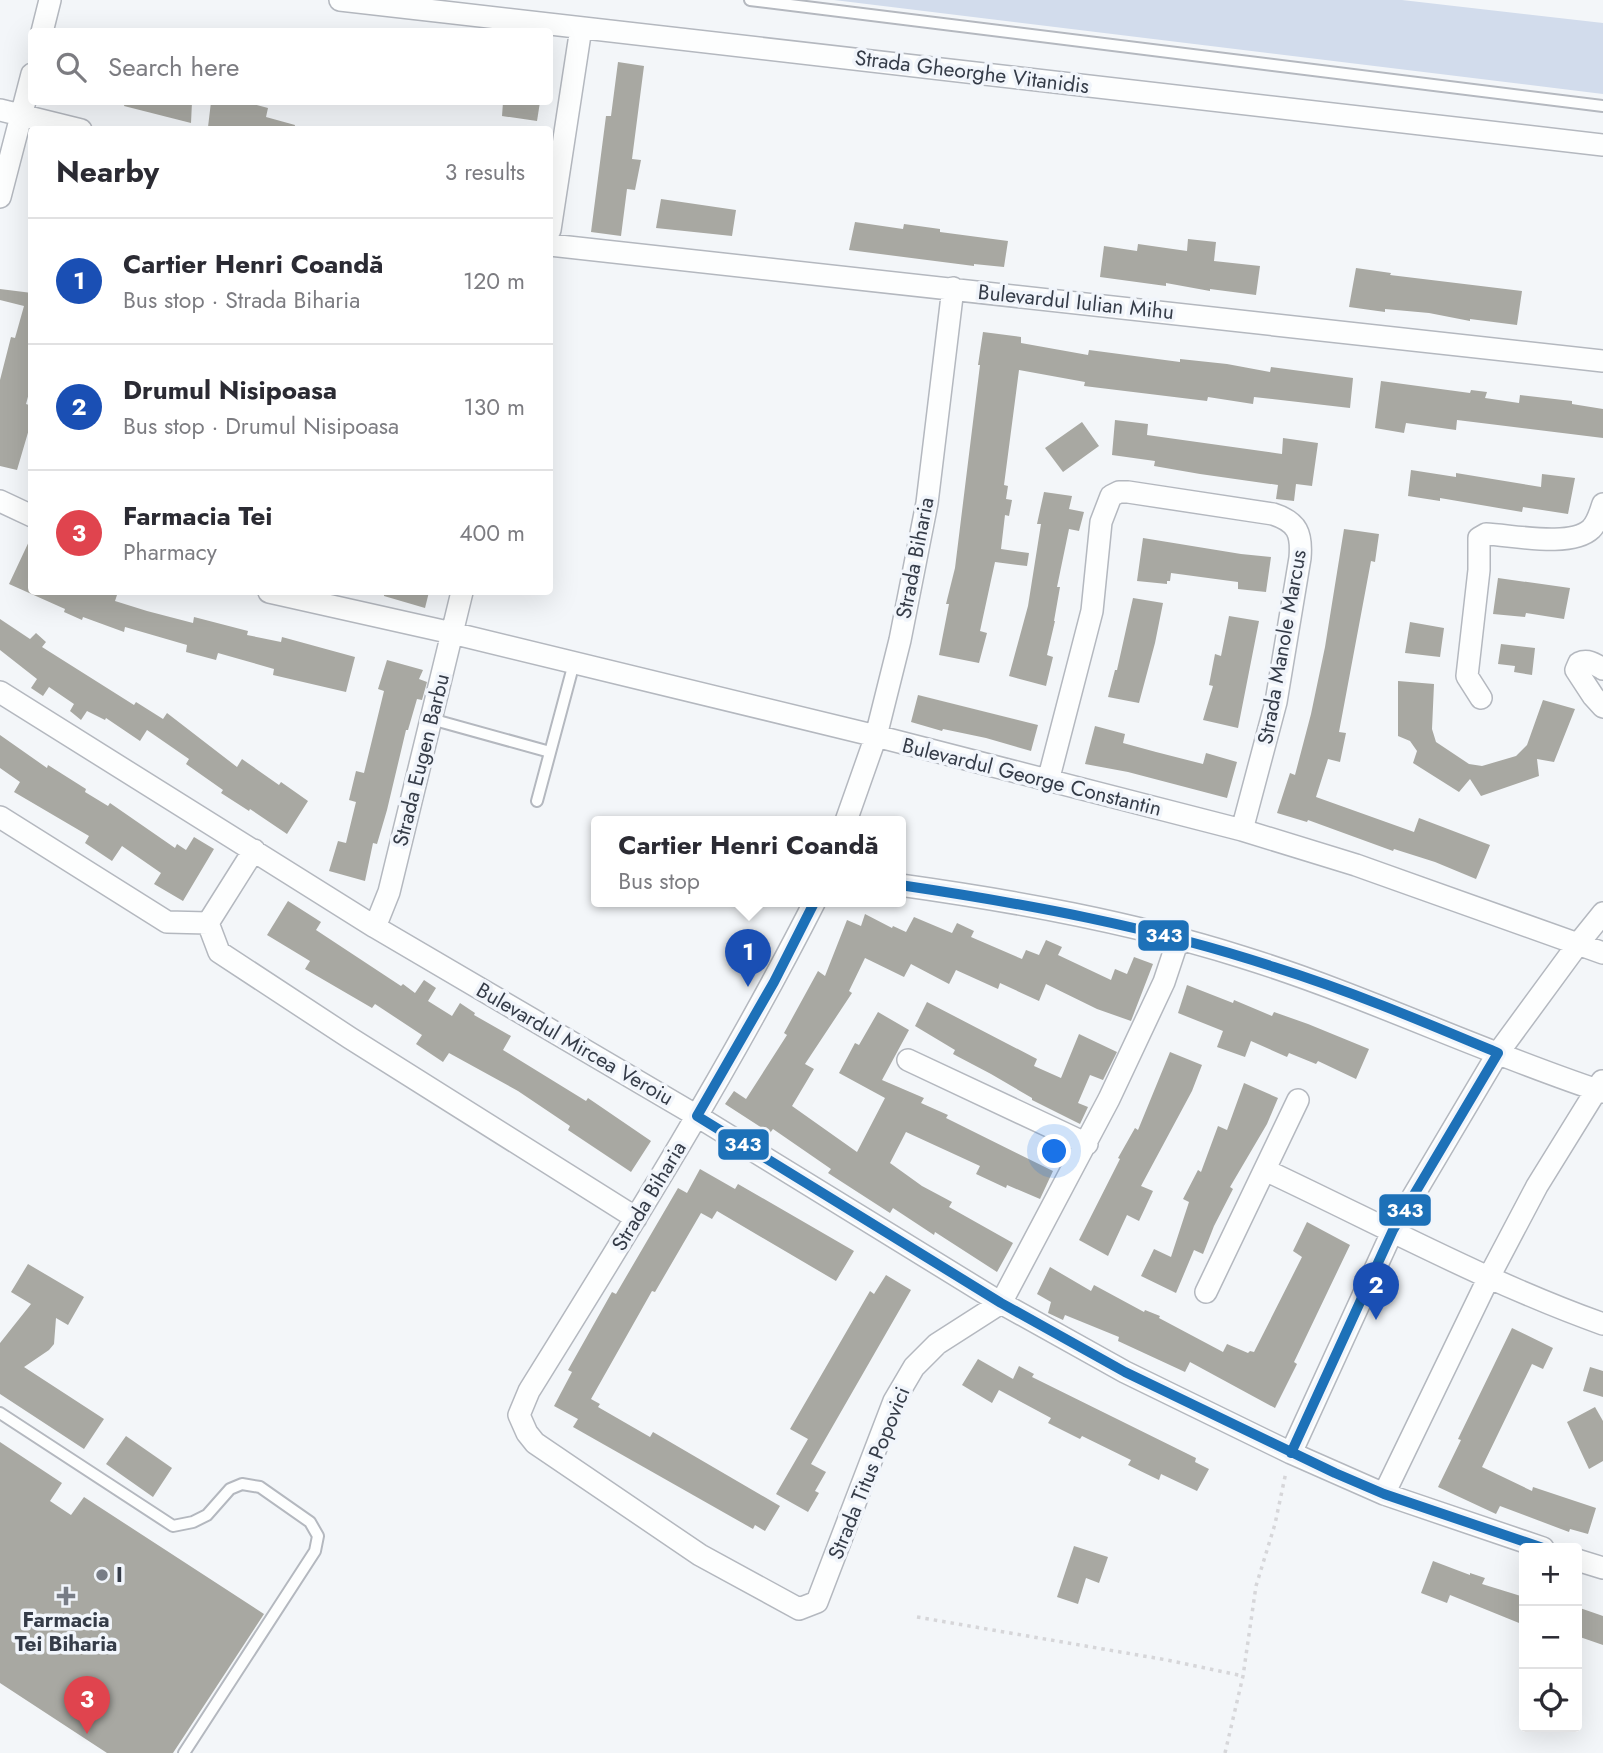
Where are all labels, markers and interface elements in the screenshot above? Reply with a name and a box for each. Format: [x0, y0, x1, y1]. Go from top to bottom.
search box [28, 28, 553, 105]
street label: Strada Gheorghe Vitanidis [853, 43, 1091, 101]
icon: search [52, 48, 90, 86]
text: Search here [108, 48, 240, 86]
text: Nearby [56, 150, 159, 193]
text: 3 results [445, 155, 525, 189]
text: Cartier Henri Coandă [123, 245, 383, 283]
text: 1 [73, 264, 85, 298]
text: 120 m [463, 264, 525, 298]
street label: Bulevardul Iulian Mihu [976, 277, 1176, 327]
text: Bus stop · Strada Biharia [123, 283, 360, 317]
text: Drumul Nisipoasa [123, 371, 337, 409]
text: 2 [71, 390, 87, 424]
text: 130 m [463, 390, 525, 424]
text: Bus stop · Drumul Nisipoasa [123, 409, 399, 443]
street label: Strada Biharia [889, 495, 941, 621]
text: Farmacia Tei [123, 497, 273, 535]
text: 3 [72, 516, 86, 550]
text: 400 m [459, 516, 525, 550]
text: Pharmacy [123, 535, 217, 569]
street label: Strada Manole Marcus [1250, 547, 1314, 747]
street label: Strada Eugen Barbu [385, 671, 457, 849]
street label: Bulevardul George Constantin [899, 730, 1165, 824]
popup [591, 816, 906, 907]
text: Cartier Henri Coandă [618, 826, 879, 864]
text: Bus stop [618, 864, 700, 898]
line badge: 343 [1137, 919, 1190, 952]
text: 343 [1146, 922, 1183, 949]
pin: 1 [725, 929, 771, 987]
street label: Bulevardul Mircea Veroiu [471, 975, 679, 1113]
line badge: 343 [717, 1128, 770, 1161]
text: 343 [725, 1131, 762, 1158]
your location [1037, 1134, 1071, 1168]
street label: Strada Biharia [604, 1135, 694, 1257]
line badge: 343 [1378, 1193, 1432, 1227]
text: 343 [1387, 1197, 1424, 1224]
pin: 2 [1353, 1262, 1399, 1320]
street label: Strada Titus Popovici [821, 1382, 917, 1564]
map controls [1519, 1543, 1582, 1732]
button: + [1519, 1543, 1582, 1606]
place label: I [116, 1560, 123, 1590]
marker: I [94, 1567, 110, 1583]
marker: Farmacia Tei Biharia [58, 1588, 74, 1604]
place label: Farmacia Tei Biharia [15, 1605, 117, 1659]
button: − [1519, 1606, 1582, 1669]
button: locate [1519, 1669, 1582, 1732]
pin: 3 [64, 1676, 110, 1734]

